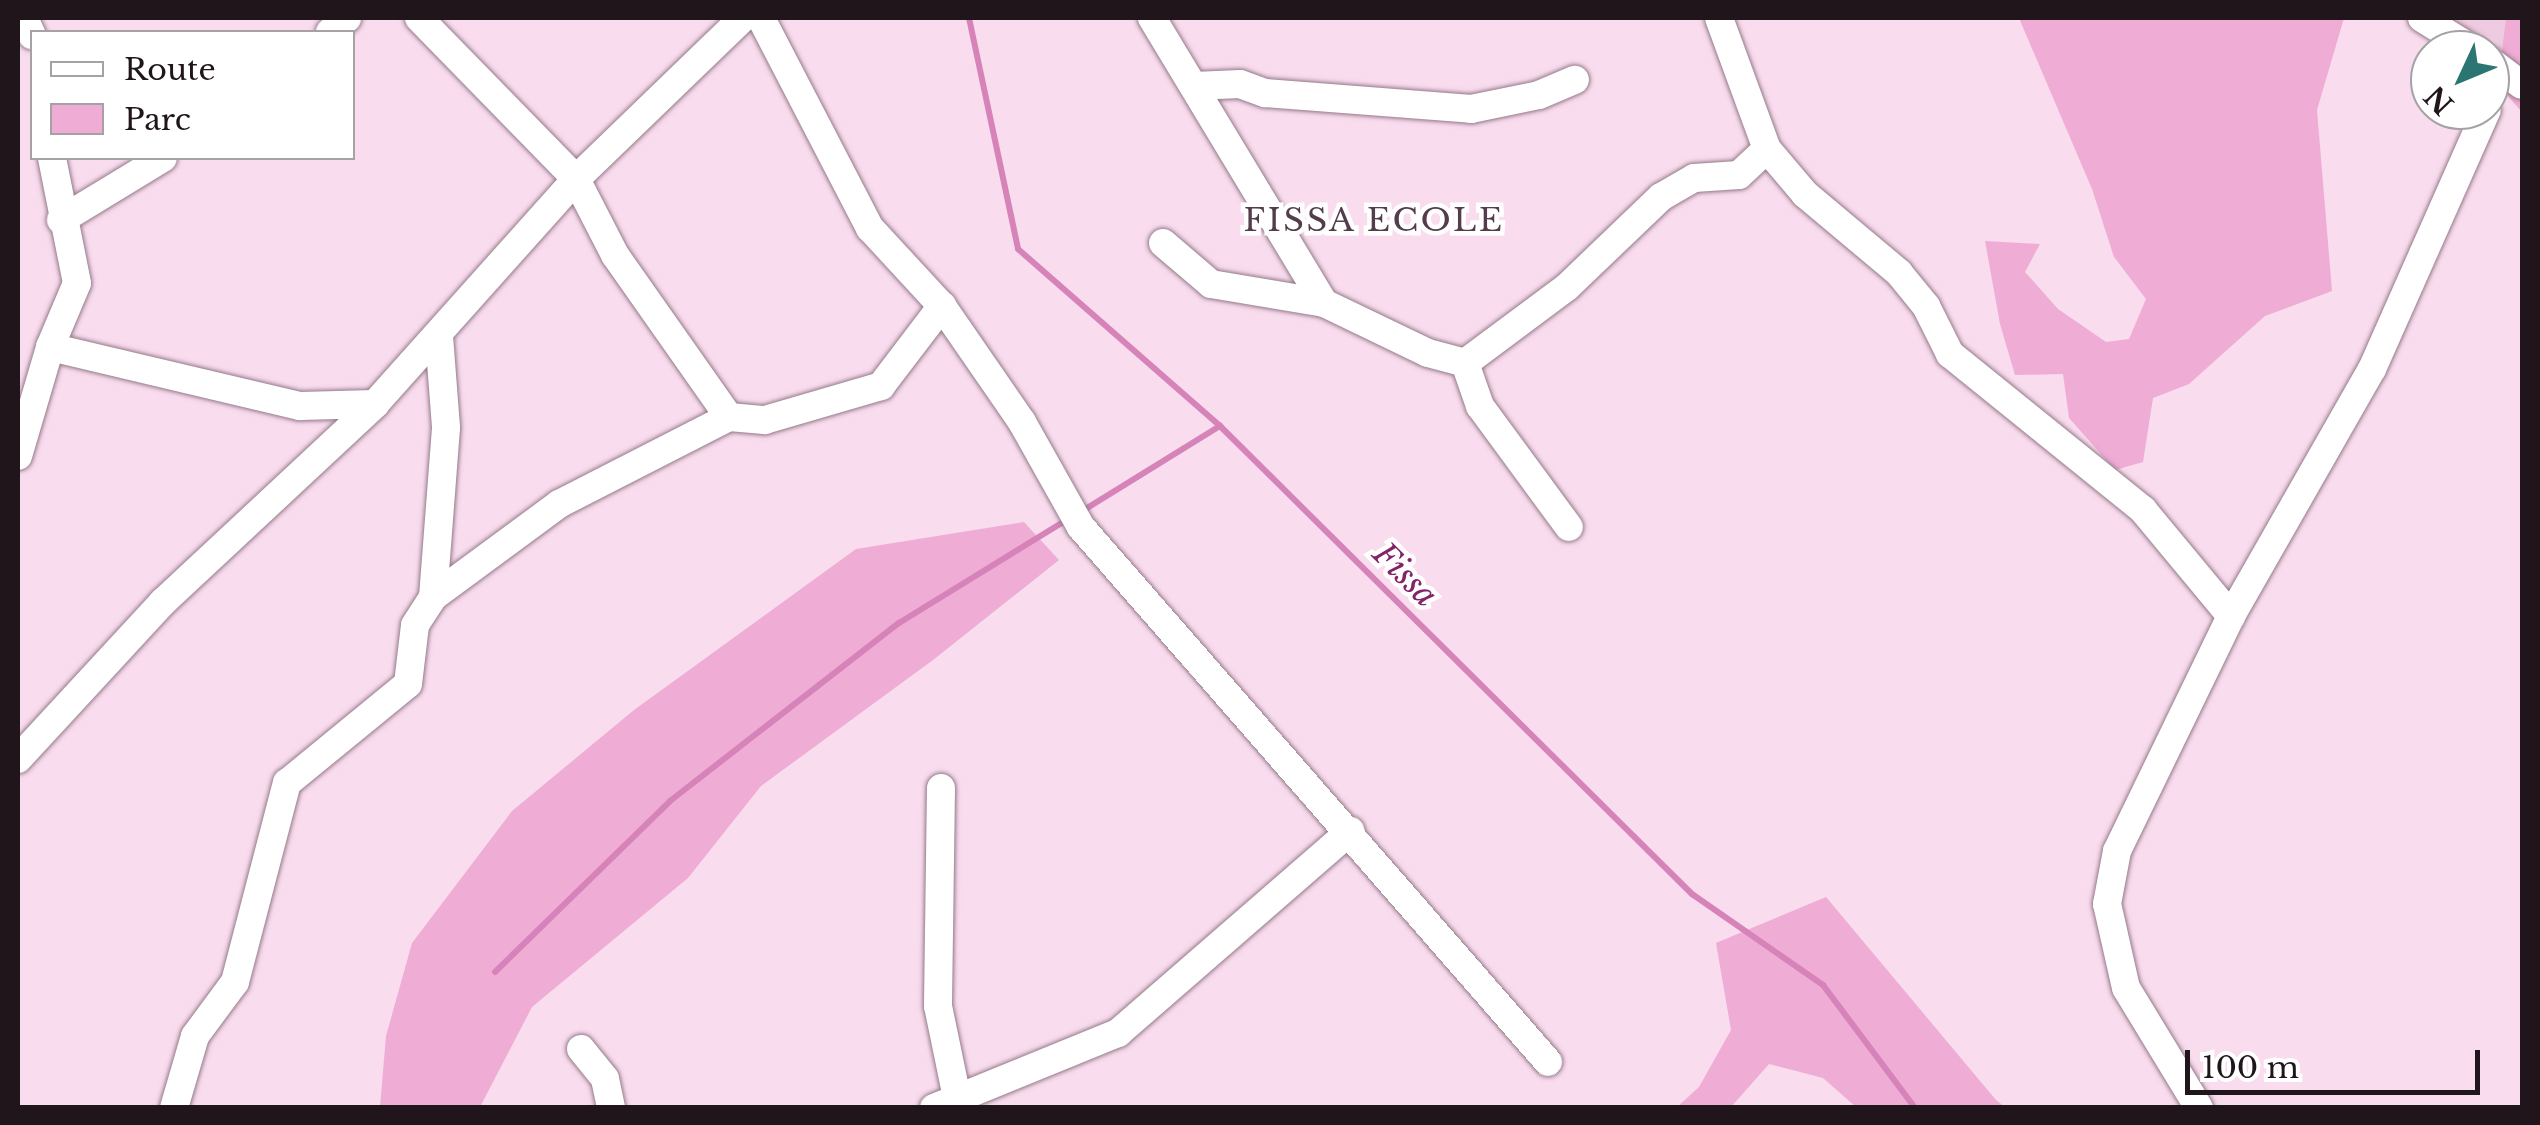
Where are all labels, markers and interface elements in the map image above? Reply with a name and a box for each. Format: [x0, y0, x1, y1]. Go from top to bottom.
legend [30, 30, 355, 160]
north arrow [2410, 30, 2510, 130]
text: Route [124, 51, 216, 88]
text: N [2418, 78, 2461, 121]
text: Parc [124, 101, 191, 138]
district label: FISSA ECOLE [1243, 201, 1505, 239]
water label: Fissa [1365, 535, 1445, 615]
scale bar [2190, 1030, 2485, 1092]
text: 100 m [2202, 1049, 2299, 1086]

